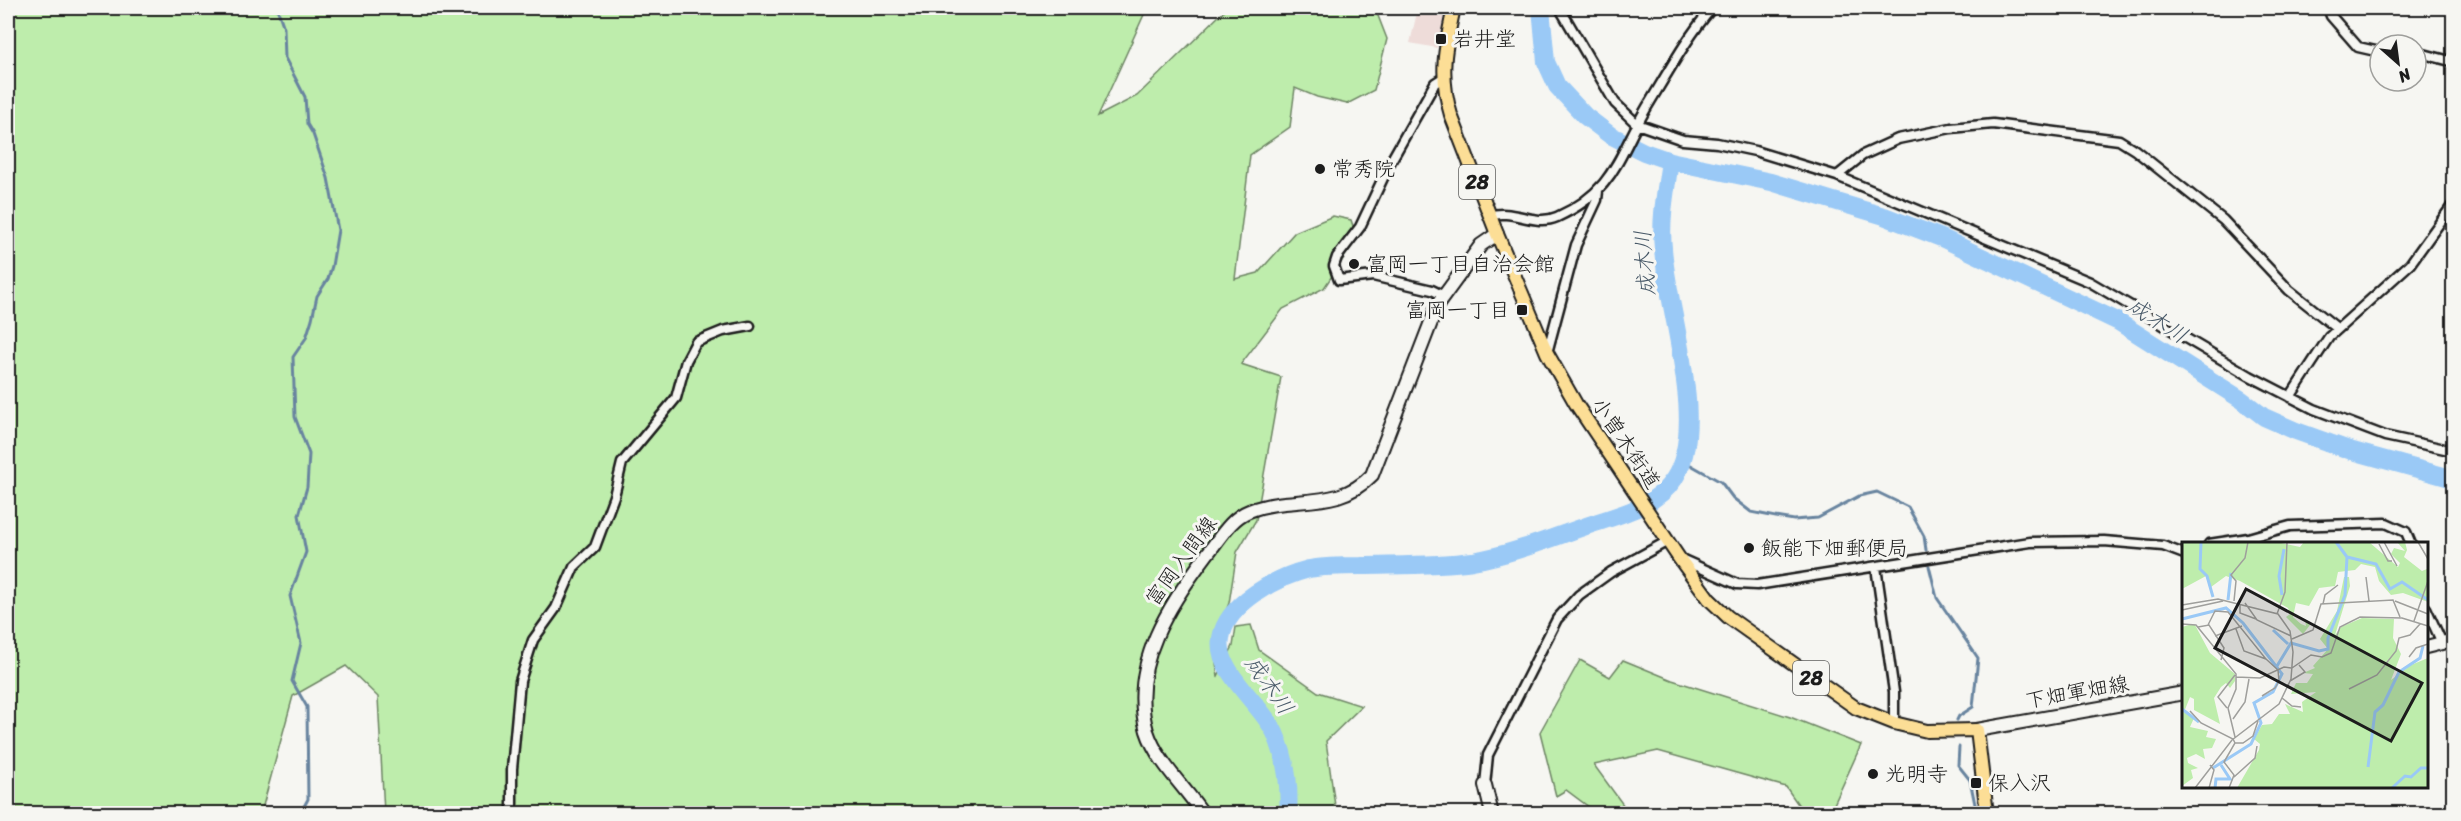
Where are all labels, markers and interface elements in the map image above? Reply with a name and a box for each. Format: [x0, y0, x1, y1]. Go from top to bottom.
place label: 岩井堂 [1453, 20, 1516, 58]
marker: 岩井堂 [1434, 32, 1448, 46]
north arrow [2368, 33, 2428, 93]
text: N [2392, 60, 2417, 92]
place label: 常秀院 [1332, 150, 1395, 188]
marker: 常秀院 [1313, 162, 1327, 176]
road number: 28 [1459, 165, 1495, 199]
water label: 成木川 [1623, 229, 1666, 297]
place label: 富岡一丁目自治会館 [1366, 245, 1555, 283]
marker: 富岡一丁目自治会館 [1347, 257, 1361, 271]
water label: 成木川 [2119, 286, 2196, 354]
place label: 富岡一丁目 [1405, 291, 1510, 329]
marker: 富岡一丁目 [1515, 303, 1529, 317]
street label: 小曽木街道 [1581, 389, 1671, 497]
street label: 富岡入間線 [1135, 507, 1227, 615]
place label: 飯能下畑郵便局 [1761, 529, 1908, 567]
marker: 飯能下畑郵便局 [1742, 541, 1756, 555]
inset map [2182, 542, 2428, 788]
water label: 成木川 [1235, 647, 1304, 724]
road number: 28 [1793, 661, 1829, 695]
street label: 下畑軍畑線 [2022, 664, 2132, 720]
place label: 光明寺 [1885, 755, 1948, 793]
place label: 保入沢 [1988, 764, 2051, 802]
marker: 光明寺 [1866, 767, 1880, 781]
marker: 保入沢 [1969, 776, 1983, 790]

